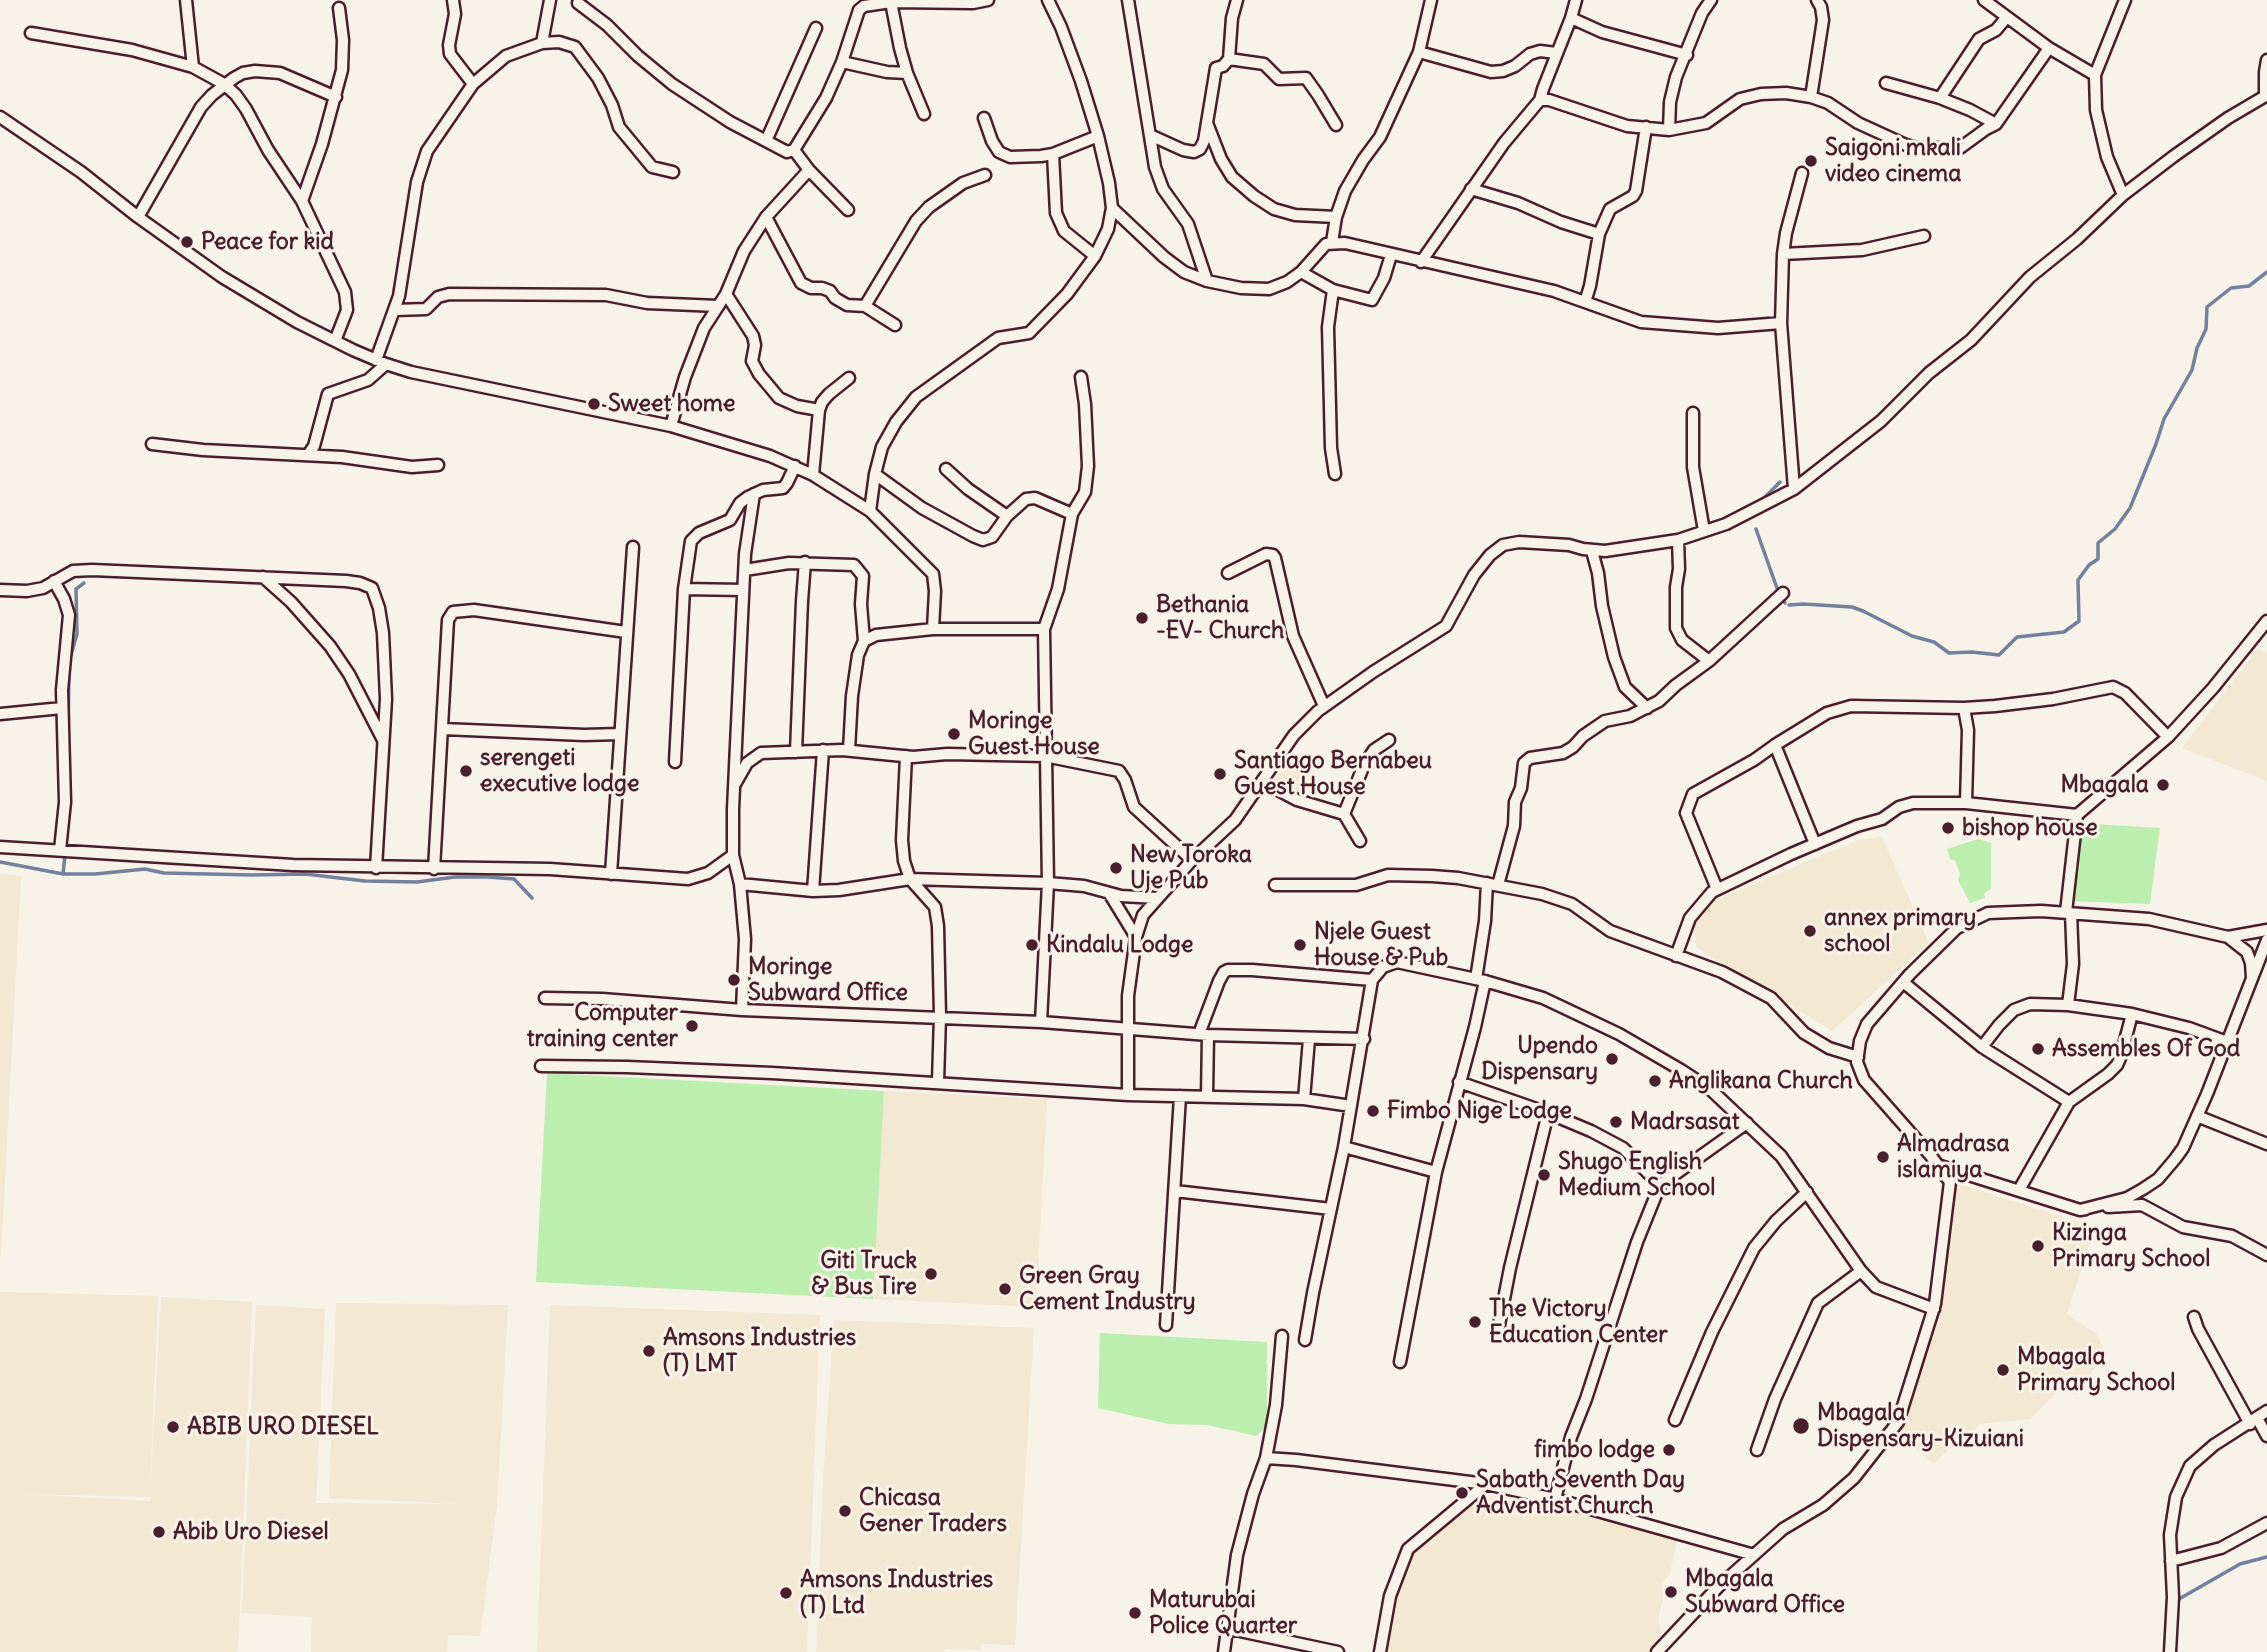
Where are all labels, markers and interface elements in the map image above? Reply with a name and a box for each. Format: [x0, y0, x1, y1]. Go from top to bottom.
place label: Saigoni mkali video cinema [1825, 134, 1961, 188]
marker: Saigoni mkali video cinema [1803, 153, 1819, 169]
place label: Peace for kid [201, 228, 334, 256]
marker: Peace for kid [179, 234, 195, 250]
place label: Sweet home [608, 390, 735, 418]
marker: Sweet home [586, 396, 602, 412]
place label: Bethania -EV- Church [1156, 591, 1284, 645]
marker: Bethania -EV- Church [1134, 610, 1150, 626]
place label: Moringe Guest House [968, 707, 1100, 761]
marker: Moringe Guest House [946, 726, 962, 742]
place label: serengeti executive lodge [480, 744, 639, 798]
place label: Santiago Bernabeu Guest House [1234, 747, 1432, 801]
marker: serengeti executive lodge [458, 763, 474, 779]
marker: Santiago Bernabeu Guest House [1212, 766, 1228, 782]
place label: Mbagala [2060, 771, 2149, 799]
marker: Mbagala [2155, 777, 2171, 793]
place label: bishop house [1962, 814, 2098, 842]
marker: bishop house [1940, 820, 1956, 836]
place label: New Toroka Uje Pub [1130, 841, 1252, 895]
marker: New Toroka Uje Pub [1108, 860, 1124, 876]
place label: annex primary school [1824, 904, 1976, 958]
place label: Njele Guest House & Pub [1314, 918, 1448, 972]
marker: annex primary school [1802, 923, 1818, 939]
place label: Kindalu Lodge [1046, 931, 1193, 959]
marker: Kindalu Lodge [1024, 937, 1040, 953]
marker: Njele Guest House & Pub [1292, 937, 1308, 953]
place label: Moringe Subward Office [748, 953, 908, 1007]
marker: Moringe Subward Office [726, 972, 742, 988]
place label: Computer training center [527, 999, 678, 1053]
marker: Computer training center [684, 1018, 700, 1034]
place label: Upendo Dispensary [1481, 1032, 1598, 1086]
place label: Assembles Of God [2052, 1035, 2240, 1063]
marker: Assembles Of God [2030, 1041, 2046, 1057]
marker: Upendo Dispensary [1604, 1051, 1620, 1067]
place label: Anglikana Church [1669, 1067, 1853, 1095]
marker: Anglikana Church [1647, 1073, 1663, 1089]
place label: Fimbo Nige Lodge [1387, 1097, 1572, 1125]
marker: Fimbo Nige Lodge [1365, 1103, 1381, 1119]
place label: Madrsasat [1630, 1108, 1739, 1136]
marker: Madrsasat [1608, 1114, 1624, 1130]
place label: Almadrasa islamiya [1897, 1130, 2010, 1184]
place label: Shugo English Medium School [1558, 1148, 1715, 1202]
marker: Almadrasa islamiya [1875, 1149, 1891, 1165]
marker: Shugo English Medium School [1536, 1167, 1552, 1183]
place label: Kizinga Primary School [2052, 1219, 2210, 1273]
marker: Kizinga Primary School [2030, 1238, 2046, 1254]
place label: Giti Truck & Bus Tire [811, 1247, 917, 1301]
place label: Green Gray Cement Industry [1019, 1262, 1196, 1316]
marker: Giti Truck & Bus Tire [923, 1266, 939, 1282]
marker: Green Gray Cement Industry [997, 1281, 1013, 1297]
place label: The Victory Education Center [1489, 1295, 1668, 1349]
marker: The Victory Education Center [1467, 1314, 1483, 1330]
place label: Amsons Industries (T) LMT [663, 1324, 856, 1378]
marker: Amsons Industries (T) LMT [641, 1343, 657, 1359]
place label: Mbagala Primary School [2017, 1343, 2175, 1397]
marker: Mbagala Primary School [1995, 1362, 2011, 1378]
place label: Mbagala Dispensary-Kizuiani [1817, 1399, 2024, 1453]
place label: ABIB URO DIESEL [187, 1413, 379, 1441]
marker: Mbagala Dispensary-Kizuiani [1791, 1416, 1811, 1436]
marker: ABIB URO DIESEL [165, 1419, 181, 1435]
place label: fimbo lodge [1534, 1436, 1655, 1464]
marker: fimbo lodge [1661, 1442, 1677, 1458]
place label: Sabath Seventh Day Adventist Church [1476, 1466, 1685, 1520]
place label: Chicasa Gener Traders [859, 1484, 1007, 1538]
marker: Sabath Seventh Day Adventist Church [1454, 1485, 1470, 1501]
marker: Chicasa Gener Traders [837, 1503, 853, 1519]
place label: Abib Uro Diesel [173, 1518, 329, 1546]
marker: Abib Uro Diesel [151, 1524, 167, 1540]
place label: Mbagala Subward Office [1685, 1565, 1845, 1619]
place label: Amsons Industries (T) Ltd [800, 1566, 993, 1620]
marker: Mbagala Subward Office [1663, 1584, 1679, 1600]
marker: Amsons Industries (T) Ltd [778, 1585, 794, 1601]
place label: Maturubai Police Quarter [1149, 1586, 1297, 1640]
marker: Maturubai Police Quarter [1127, 1605, 1143, 1621]

